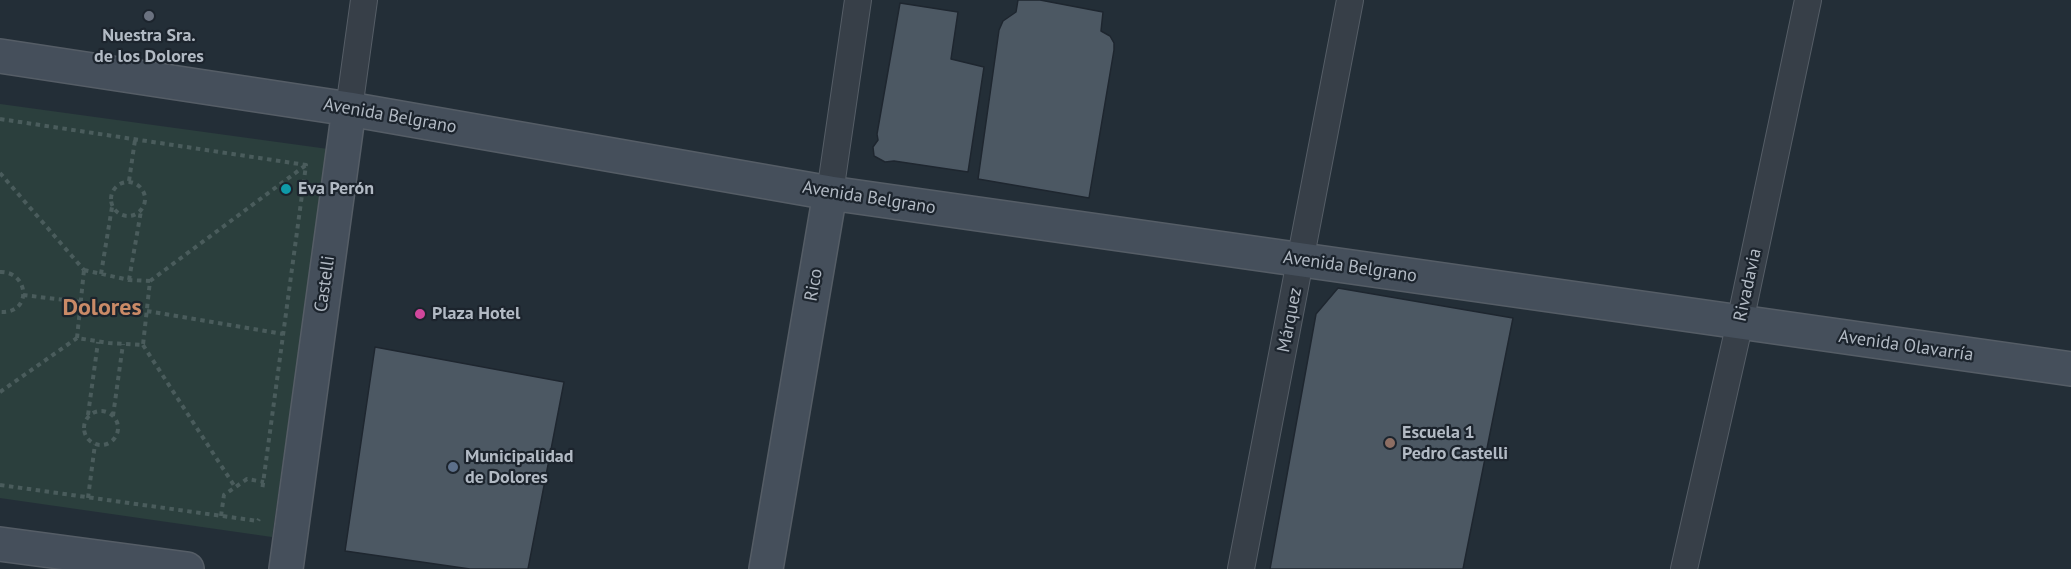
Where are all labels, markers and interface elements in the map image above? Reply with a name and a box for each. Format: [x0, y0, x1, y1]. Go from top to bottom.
marker: Nuestra Sra. de los Dolores [142, 9, 156, 23]
place label: Nuestra Sra. de los Dolores [94, 25, 204, 68]
street label: Avenida Belgrano [322, 94, 458, 138]
street label: Avenida Belgrano [801, 177, 937, 219]
place label: Eva Perón [298, 178, 374, 200]
marker: Eva Perón [279, 182, 293, 196]
street label: Rivadavia [1730, 246, 1766, 324]
street label: Avenida Belgrano [1282, 247, 1418, 287]
street label: Castelli [310, 254, 340, 314]
street label: Rico [801, 267, 827, 303]
street label: Márquez [1273, 286, 1307, 354]
district label: Dolores [62, 294, 142, 322]
place label: Plaza Hotel [432, 303, 520, 325]
marker: Plaza Hotel [413, 307, 427, 321]
street label: Avenida Olavarría [1837, 326, 1975, 366]
place label: Escuela 1 Pedro Castelli [1402, 422, 1508, 464]
marker: Escuela 1 Pedro Castelli [1383, 436, 1397, 450]
place label: Municipalidad de Dolores [465, 446, 573, 488]
marker: Municipalidad de Dolores [446, 460, 460, 474]

